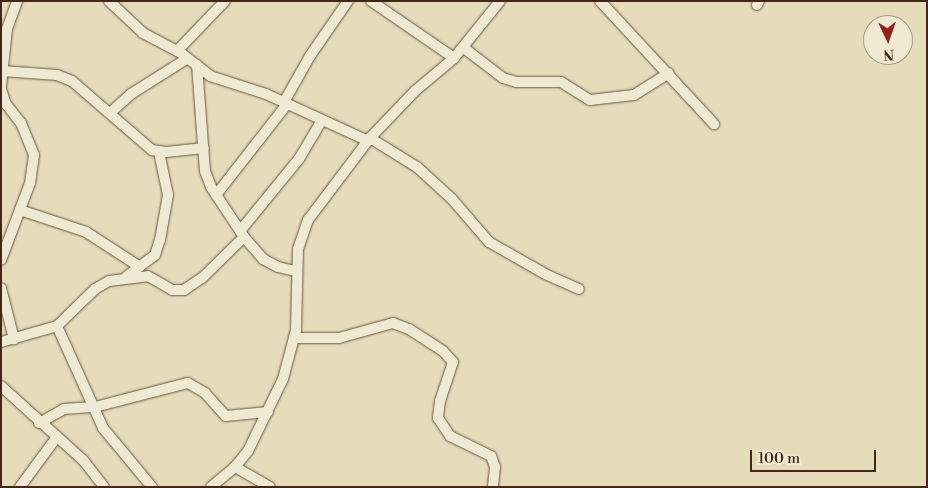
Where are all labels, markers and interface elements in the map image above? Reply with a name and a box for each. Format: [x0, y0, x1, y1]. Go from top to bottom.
north arrow [863, 15, 913, 65]
text: N [883, 45, 895, 63]
scale bar [753, 440, 879, 472]
text: 100 m [758, 449, 800, 468]

